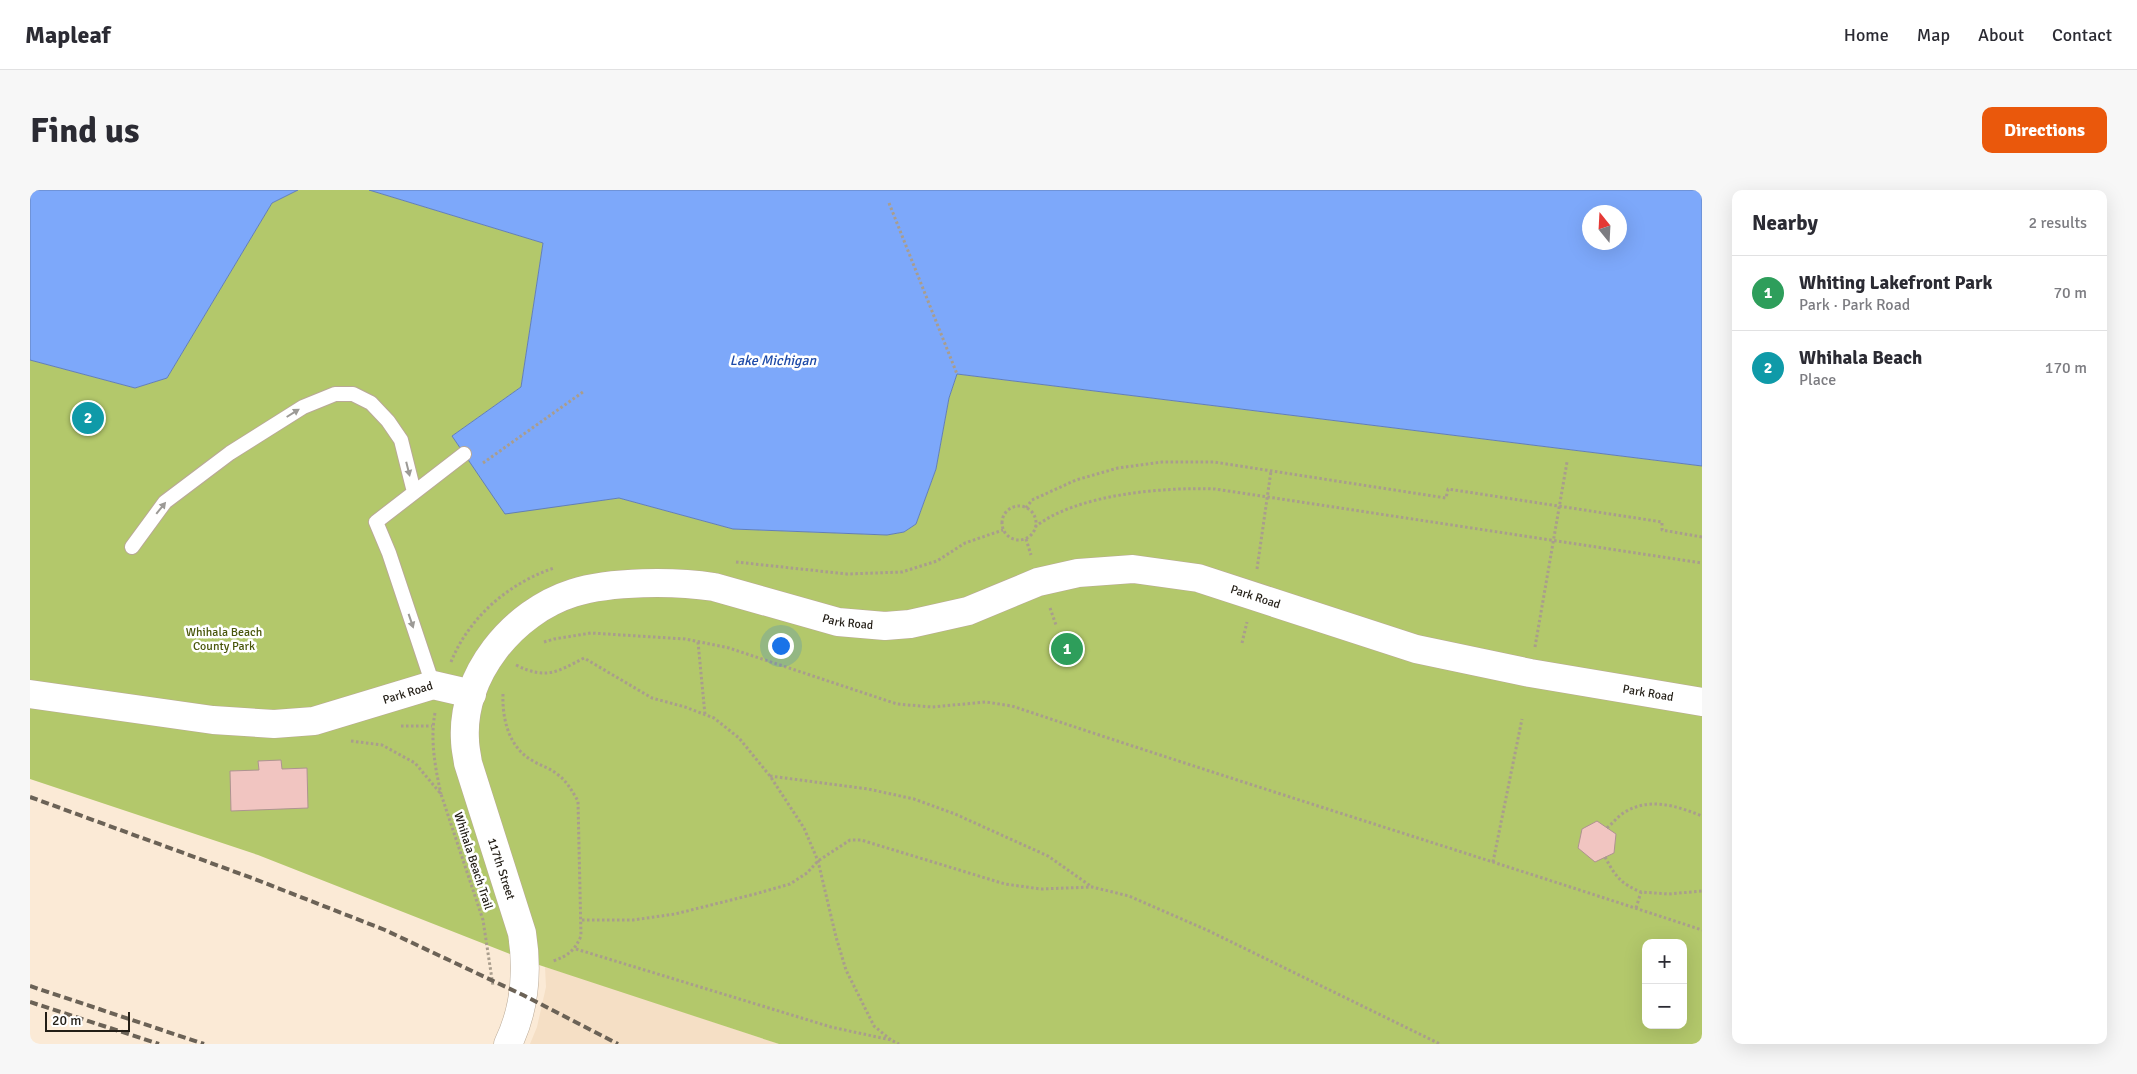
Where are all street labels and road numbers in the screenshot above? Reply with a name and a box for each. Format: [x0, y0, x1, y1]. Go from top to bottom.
street label: Park Road [1229, 582, 1282, 612]
street label: Park Road [821, 610, 874, 632]
street label: Park Road [381, 678, 435, 707]
street label: Park Road [1621, 681, 1675, 705]
street label: Whihala Beach Trail [450, 810, 496, 912]
street label: 117th Street [484, 836, 518, 902]

